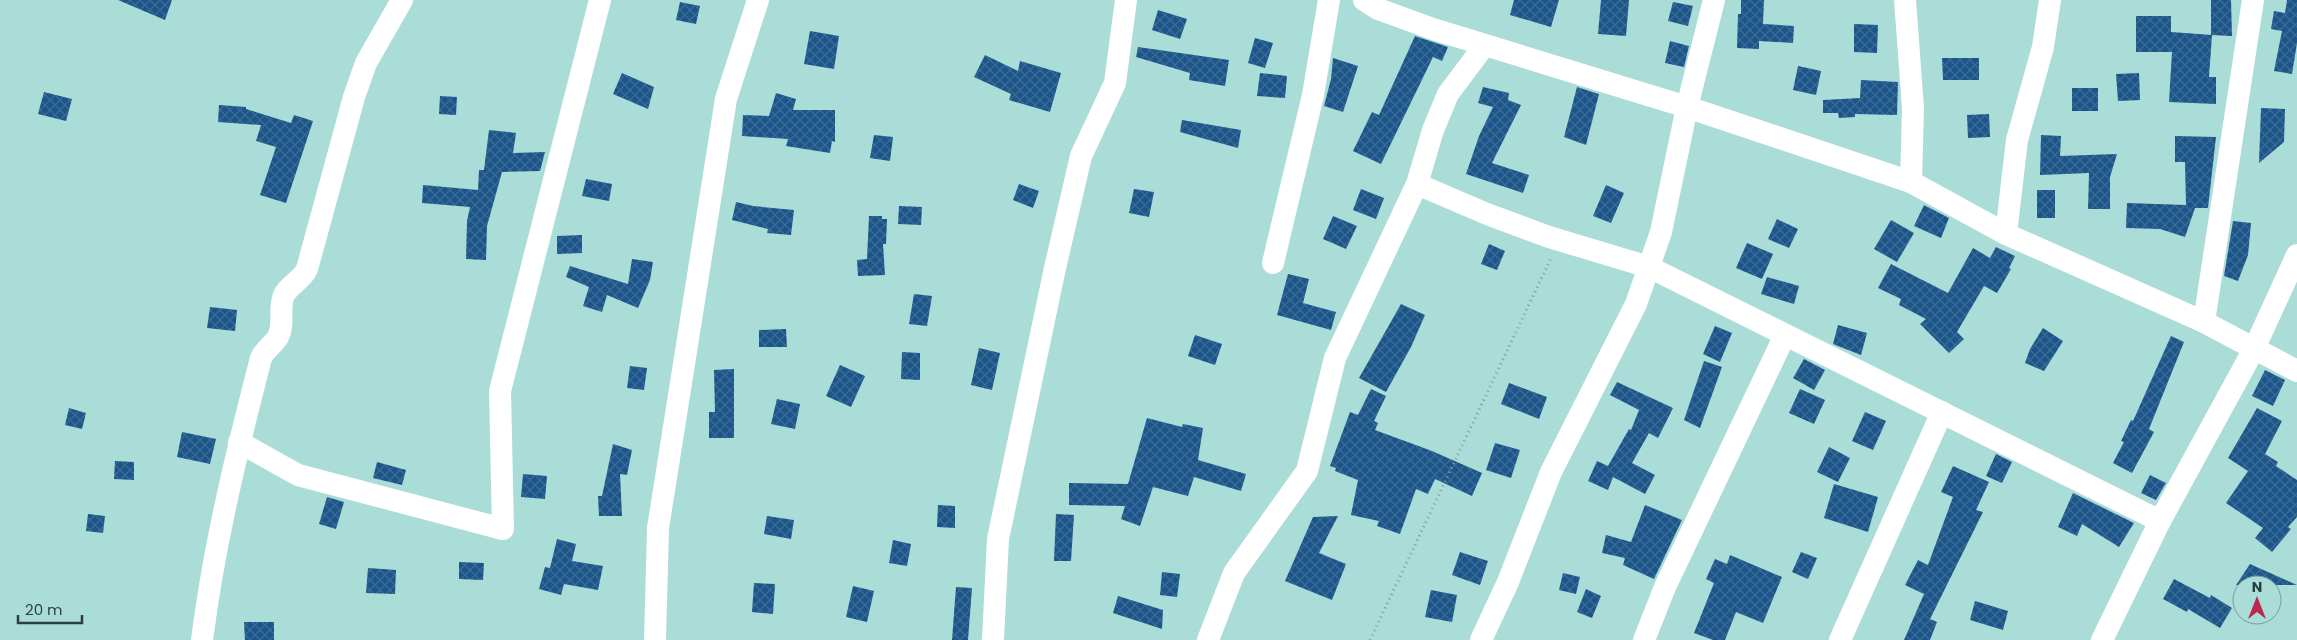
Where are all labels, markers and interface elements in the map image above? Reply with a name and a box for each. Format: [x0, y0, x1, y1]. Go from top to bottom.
north arrow [2232, 575, 2282, 625]
text: N [2252, 577, 2262, 597]
scale bar [18, 592, 81, 624]
text: 20 m [25, 599, 63, 620]

